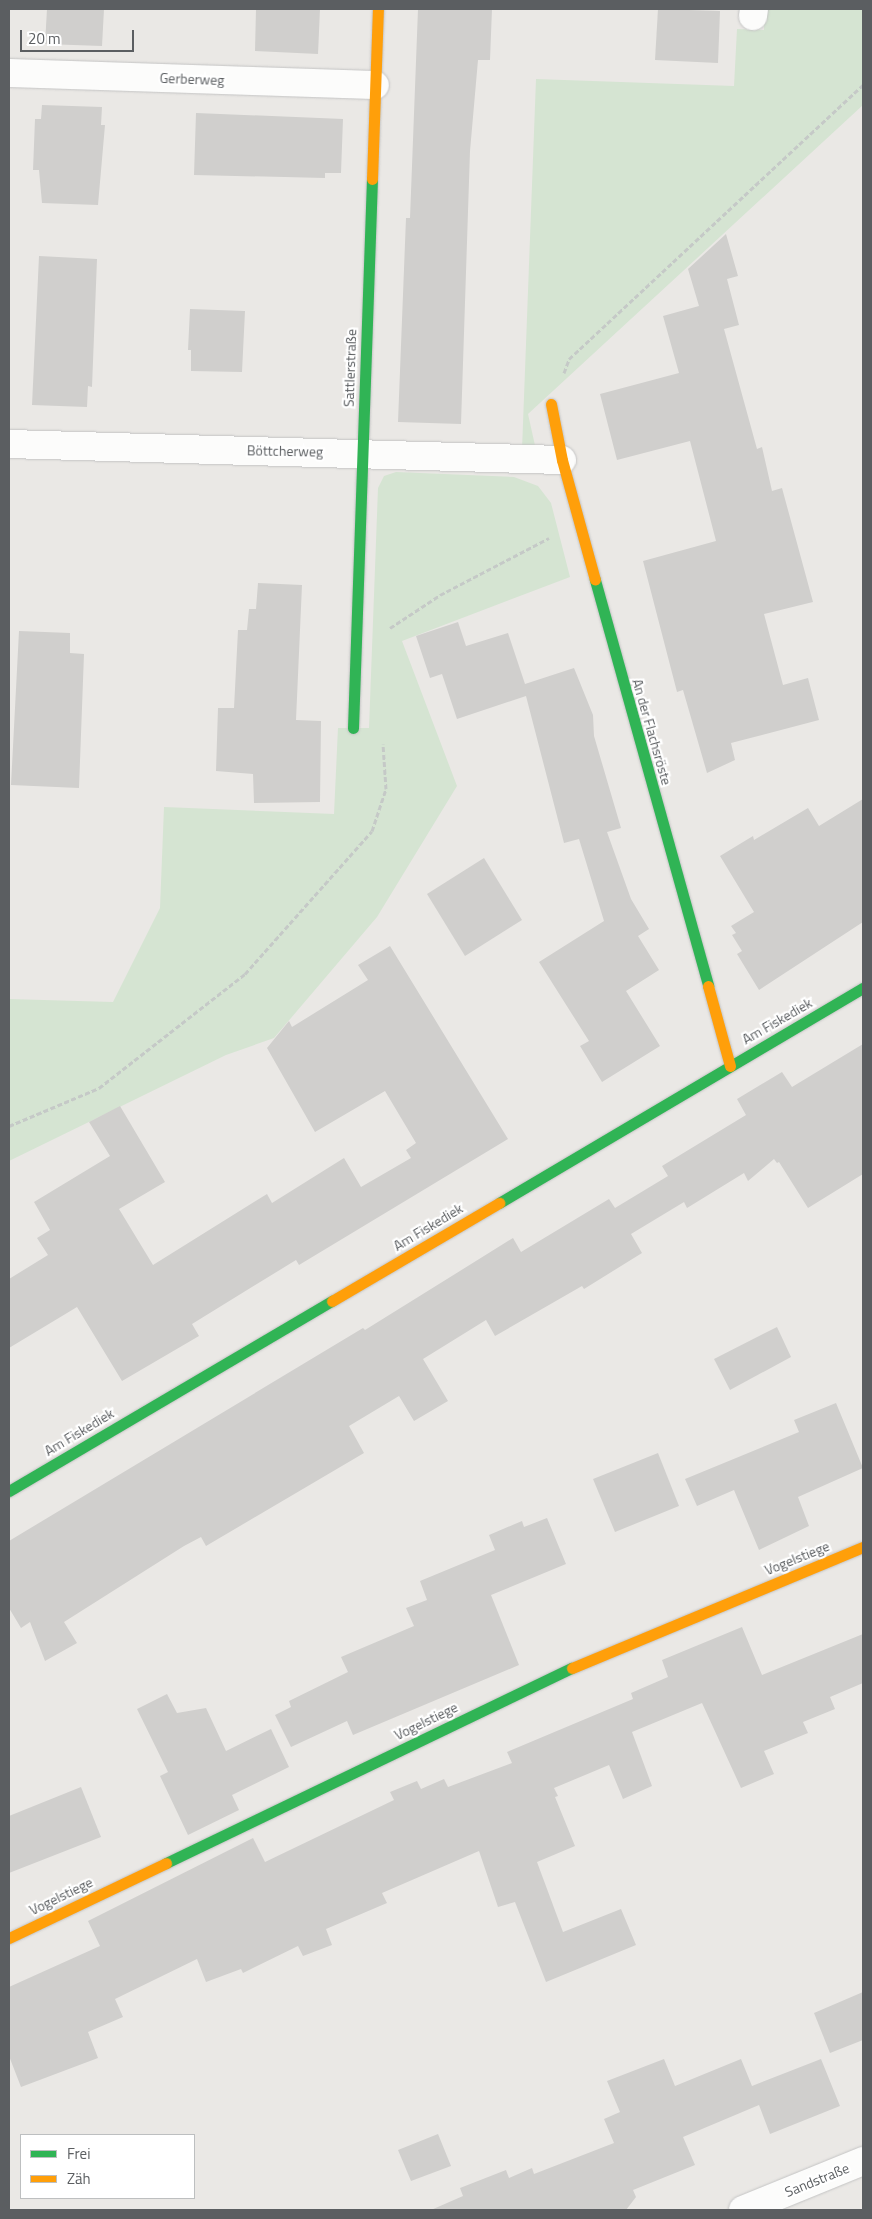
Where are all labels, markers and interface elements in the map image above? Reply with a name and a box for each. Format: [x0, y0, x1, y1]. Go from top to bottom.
scale bar [22, 20, 136, 52]
text: 20 m [28, 27, 61, 50]
street label: Gerberweg [159, 69, 225, 89]
street label: Sattlerstraße [340, 329, 360, 407]
street label: Böttcherweg [247, 442, 323, 460]
street label: An der Flachsröste [629, 677, 675, 787]
street label: Am Fiskediek [739, 994, 815, 1048]
street label: Am Fiskediek [390, 1200, 466, 1254]
street label: Am Fiskediek [41, 1405, 117, 1459]
street label: Vogelstiege [762, 1537, 832, 1579]
street label: Vogelstiege [392, 1698, 460, 1744]
street label: Vogelstiege [27, 1873, 95, 1919]
legend [20, 2134, 195, 2199]
text: Frei [67, 2142, 90, 2165]
street label: Sandstraße [782, 2159, 852, 2201]
text: Zäh [67, 2167, 91, 2190]

